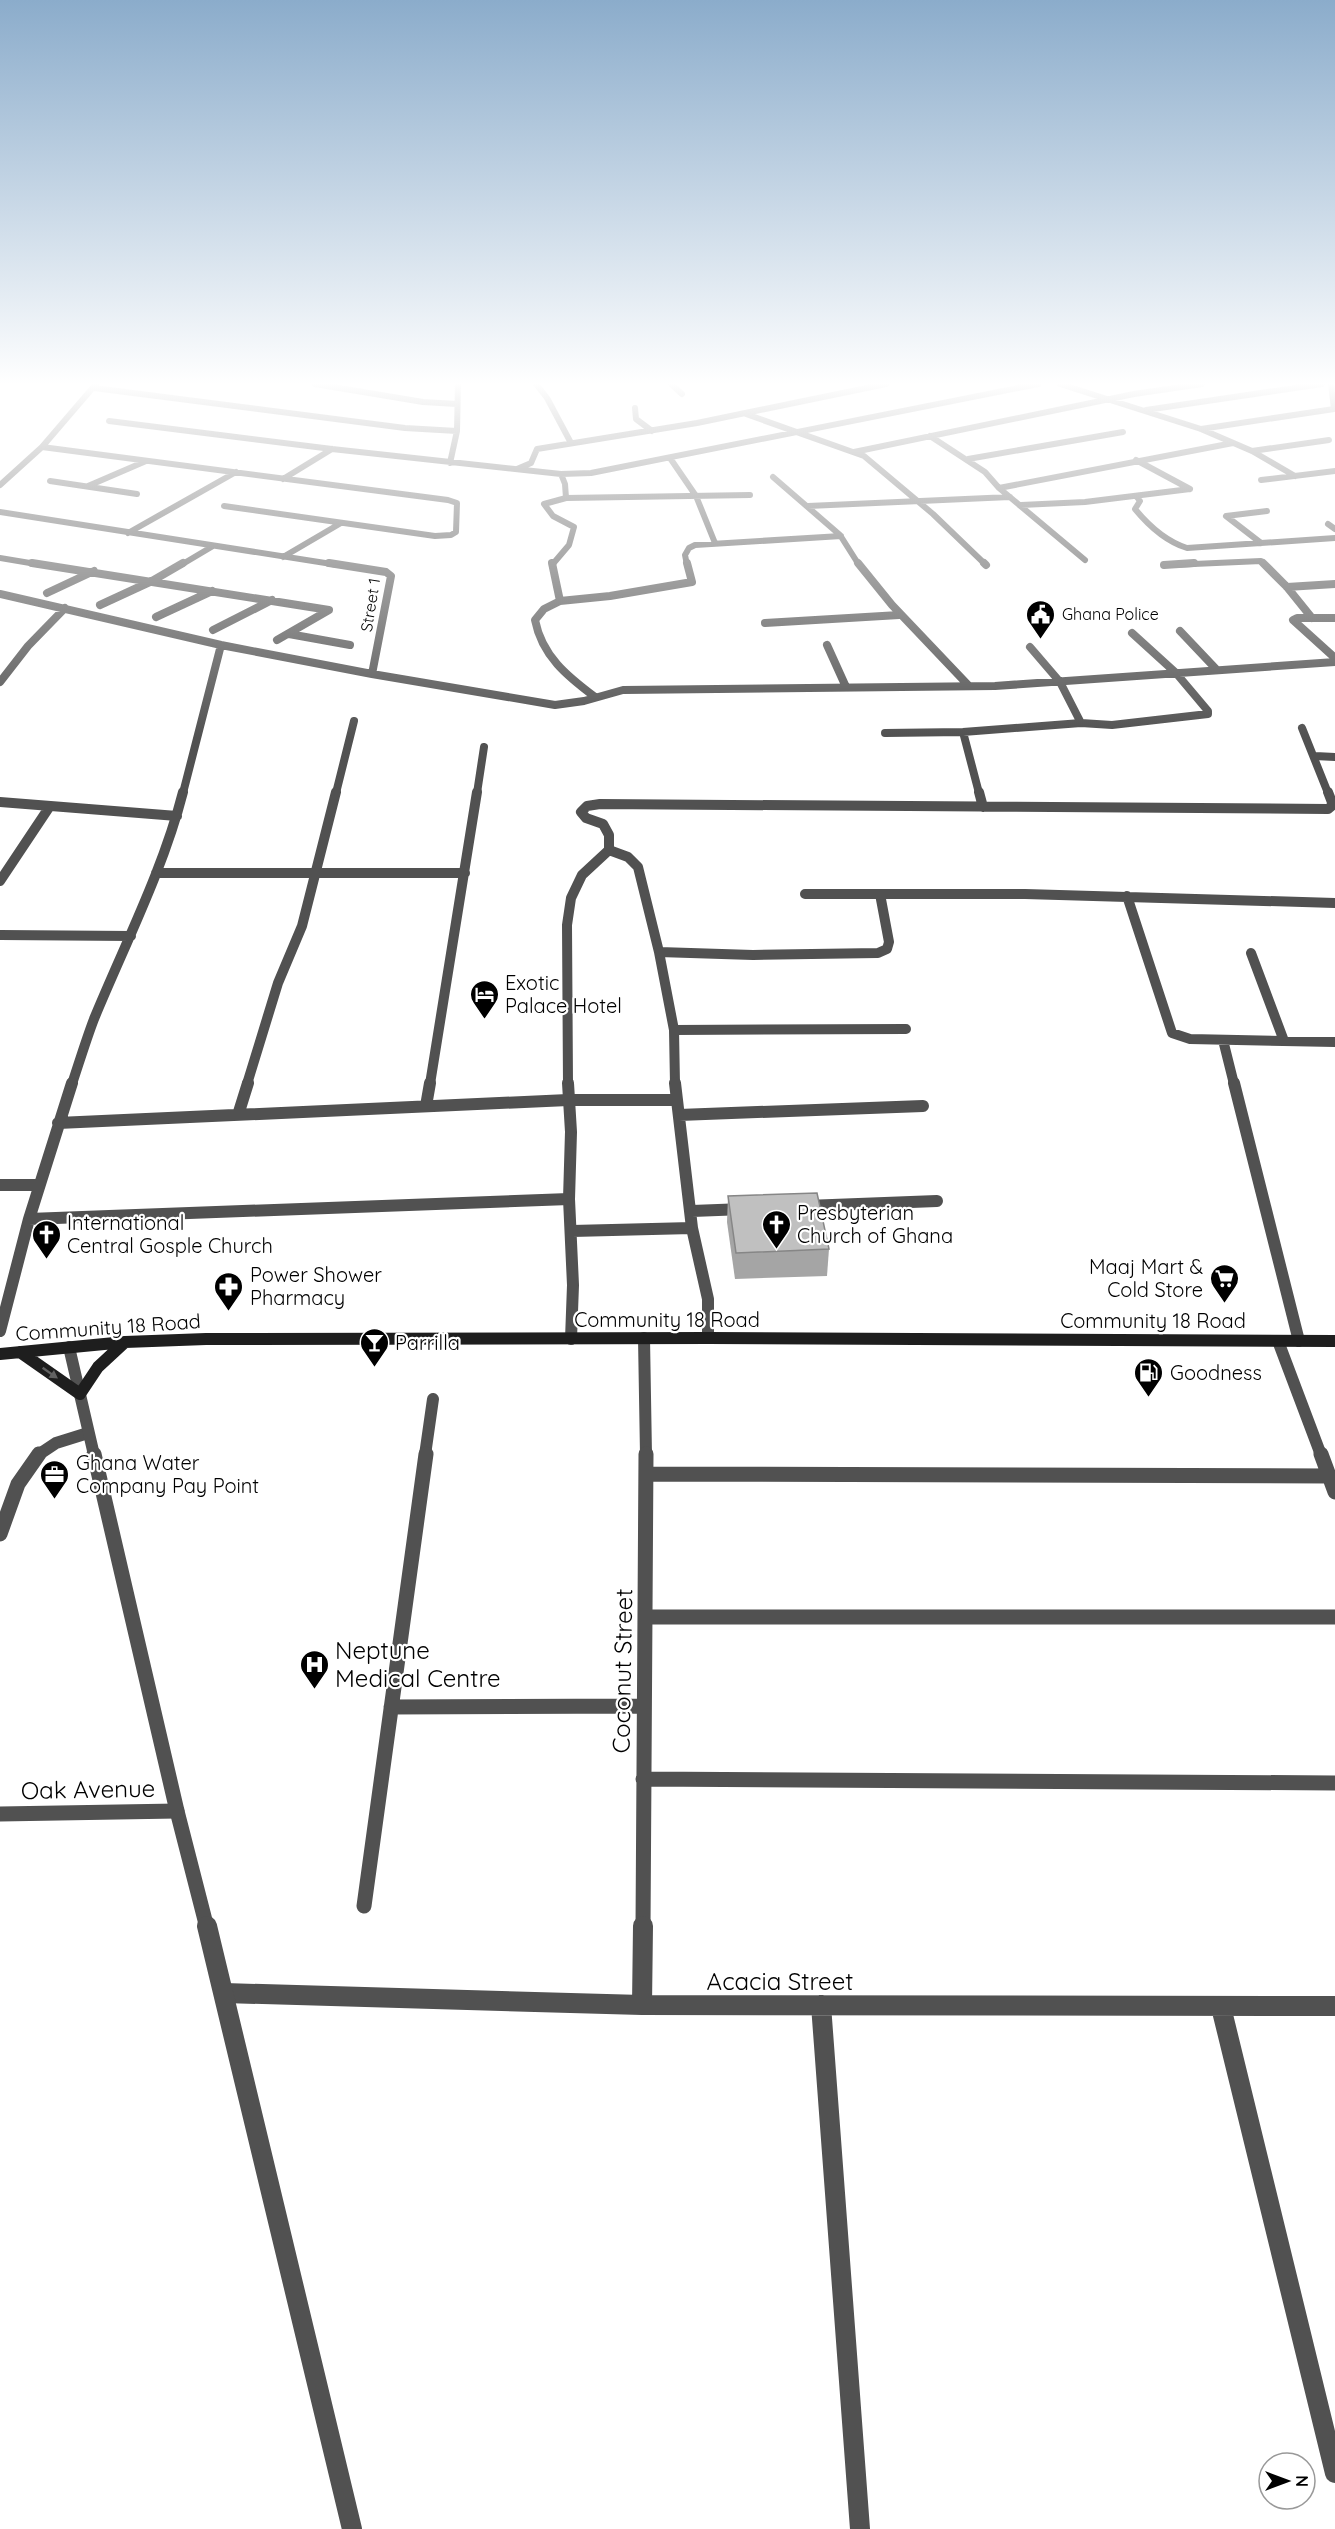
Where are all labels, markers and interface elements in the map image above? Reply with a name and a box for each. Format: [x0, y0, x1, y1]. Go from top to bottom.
street label: Street 1 [356, 577, 384, 633]
public building icon: Ghana Police [1025, 598, 1057, 640]
place label: Ghana Police [1062, 604, 1159, 624]
place label: Exotic Palace Hotel [505, 970, 622, 1018]
hotel icon: Exotic Palace Hotel [468, 978, 500, 1020]
place label: Presbyterian Church of Ghana [797, 1200, 953, 1248]
church icon: Presbyterian Church of Ghana [760, 1208, 792, 1250]
place label: International Central Gosple Church [67, 1210, 273, 1258]
church icon: International Central Gosple Church [30, 1218, 62, 1260]
place label: Maaj Mart & Cold Store [1089, 1254, 1203, 1302]
place label: Power Shower Pharmacy [250, 1262, 382, 1310]
supermarket icon: Maaj Mart & Cold Store [1208, 1262, 1240, 1304]
pharmacy icon: Power Shower Pharmacy [213, 1270, 245, 1312]
street label: Community 18 Road [574, 1307, 760, 1332]
street label: Community 18 Road [14, 1308, 202, 1346]
street label: Community 18 Road [1060, 1308, 1246, 1333]
bar icon: Parrilla [358, 1326, 390, 1368]
place label: Parrilla [395, 1330, 460, 1355]
fuel station icon: Goodness [1133, 1356, 1165, 1398]
place label: Goodness [1170, 1360, 1262, 1385]
one-way arrow [42, 1367, 58, 1379]
place label: Ghana Water Company Pay Point [76, 1450, 259, 1498]
office icon: Ghana Water Company Pay Point [39, 1458, 71, 1500]
street label: Coconut Street [606, 1588, 638, 1754]
place label: Neptune Medical Centre [335, 1635, 501, 1693]
hospital icon: Neptune Medical Centre [298, 1648, 330, 1690]
street label: Oak Avenue [21, 1773, 155, 1805]
street label: Acacia Street [707, 1966, 853, 1996]
north arrow [1257, 2451, 1317, 2511]
text: N [1292, 2475, 1312, 2487]

